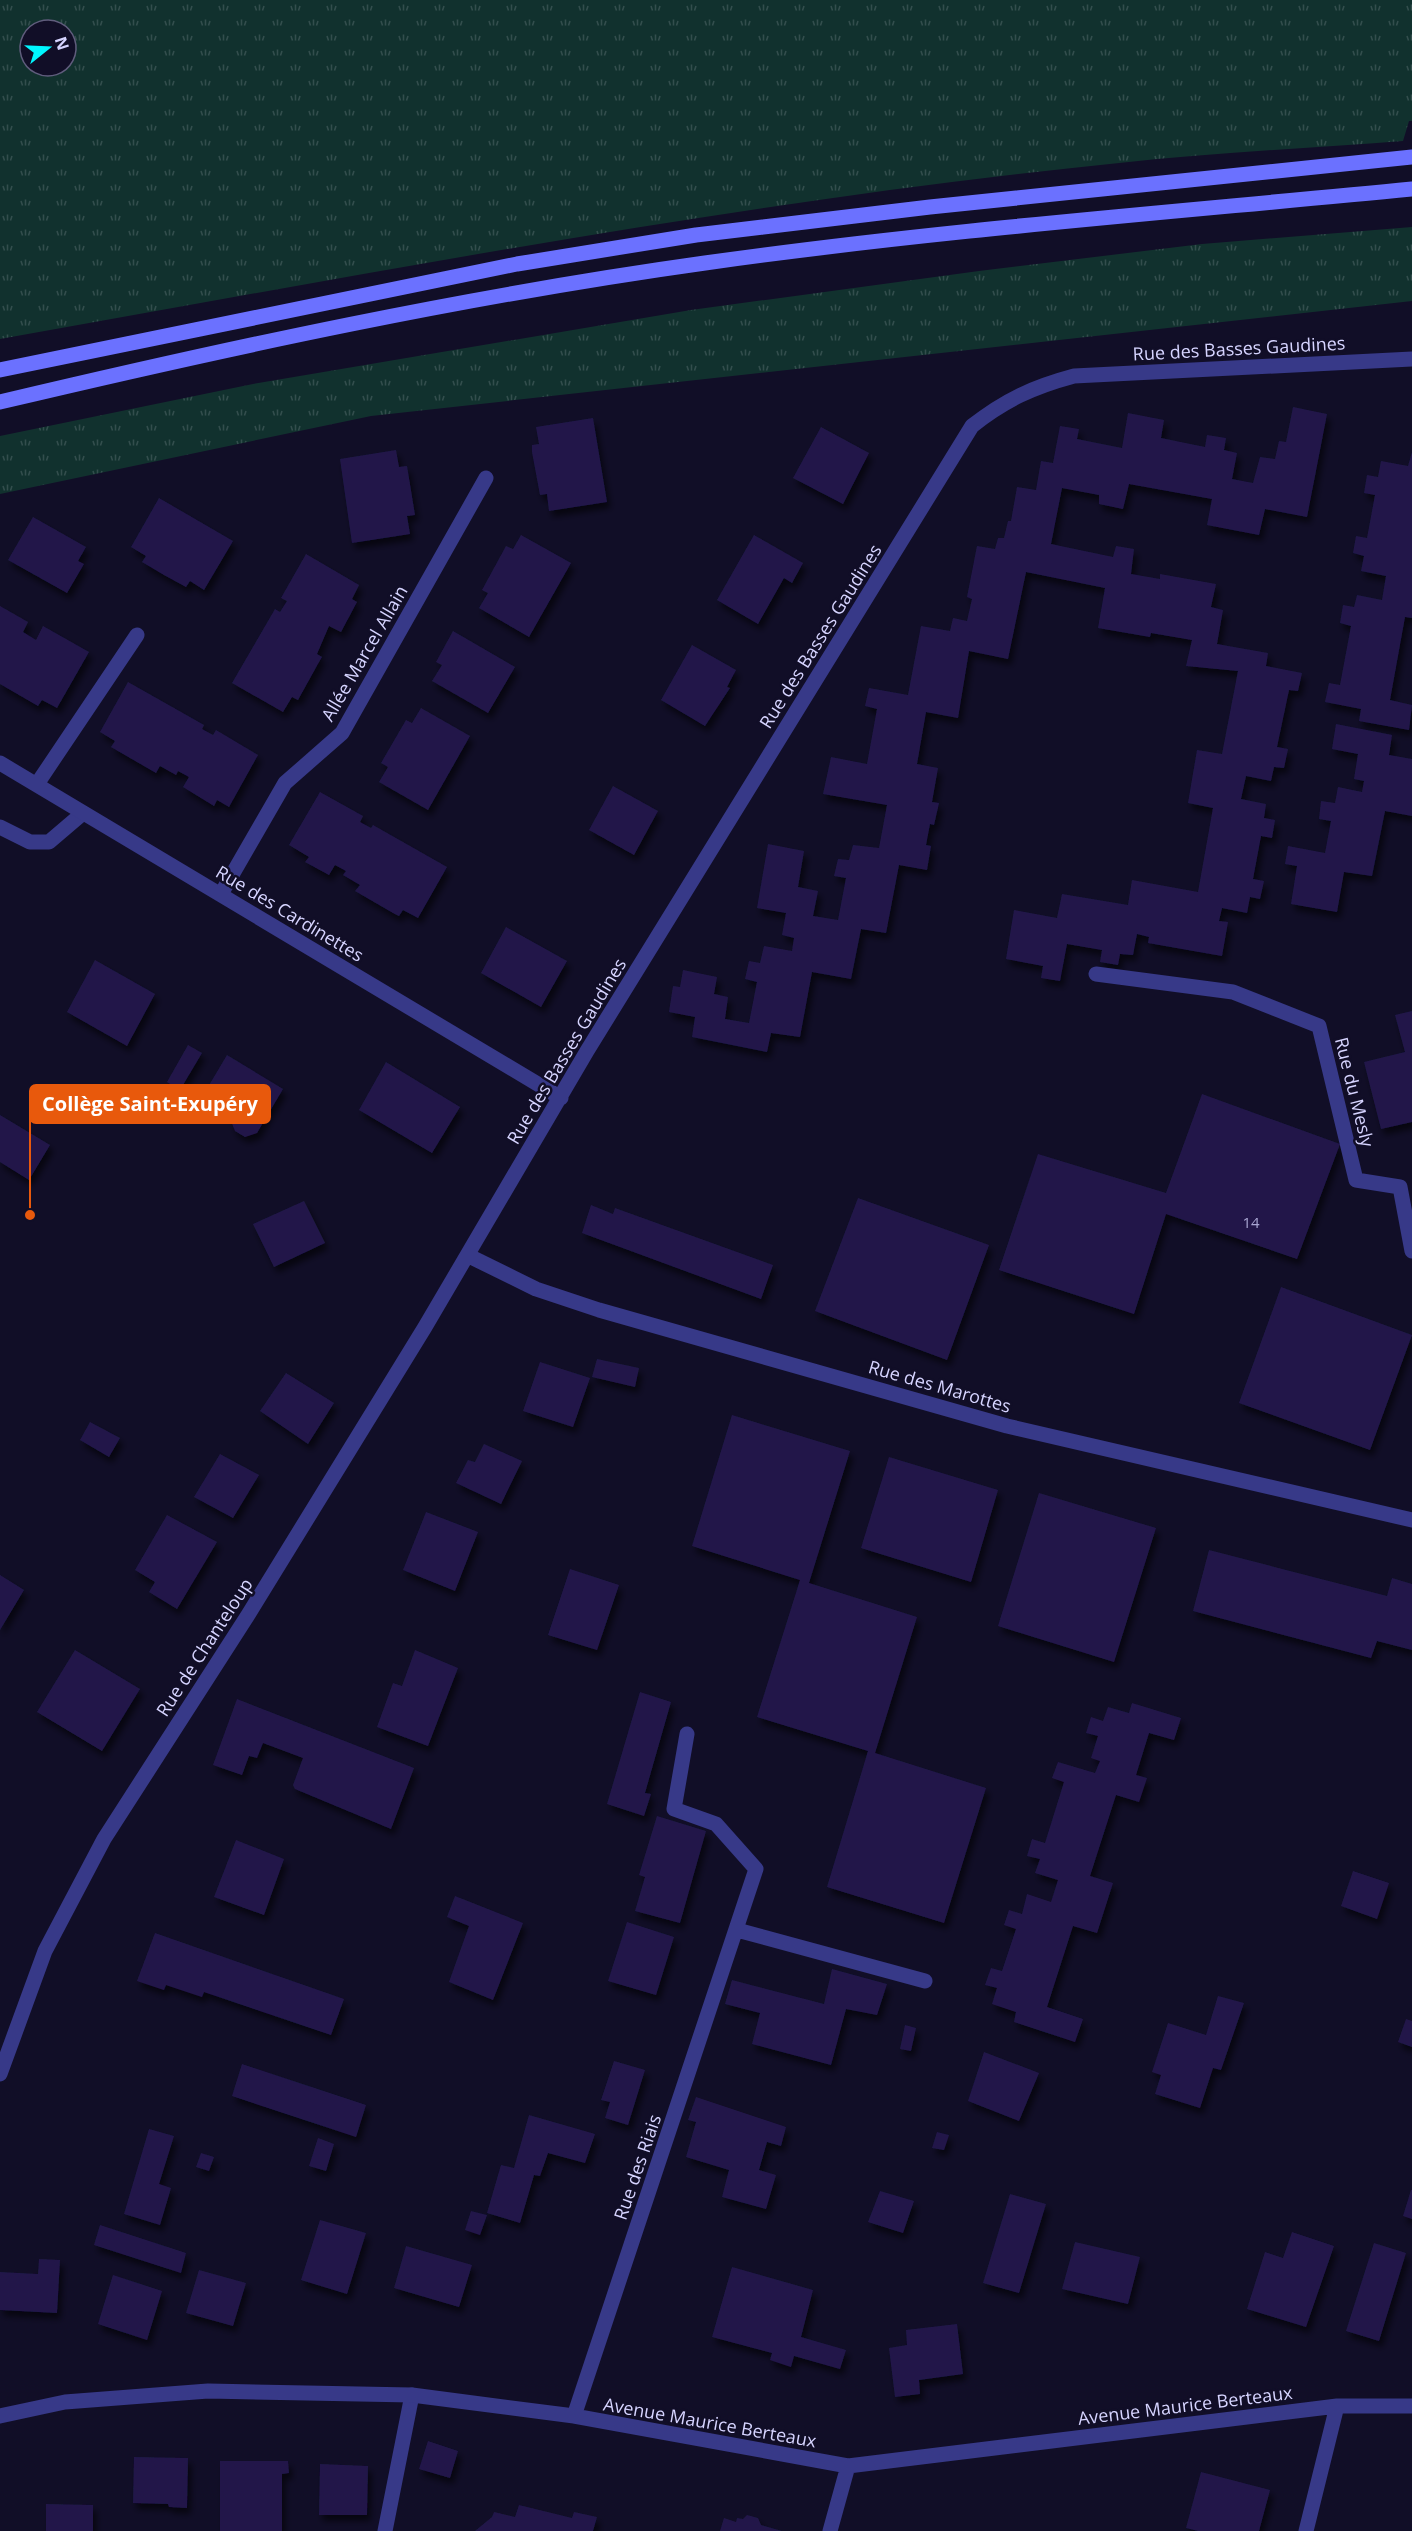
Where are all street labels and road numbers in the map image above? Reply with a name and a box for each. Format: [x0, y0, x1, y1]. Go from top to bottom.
street label: Rue des Basses Gaudines [1132, 330, 1346, 366]
street label: Rue des Basses Gaudines [753, 539, 887, 733]
street label: Allée Marcel Allain [315, 581, 413, 725]
street label: Rue des Cardinettes [212, 859, 368, 967]
street label: Rue des Basses Gaudines [501, 954, 631, 1148]
street label: Rue du Mesly [1330, 1035, 1380, 1150]
street label: Rue des Marottes [866, 1354, 1014, 1418]
street label: Rue de Chanteloup [150, 1573, 258, 1721]
street label: Rue des Riais [608, 2111, 666, 2223]
street label: Avenue Maurice Berteaux [1076, 2380, 1294, 2430]
street label: Avenue Maurice Berteaux [602, 2391, 819, 2453]

